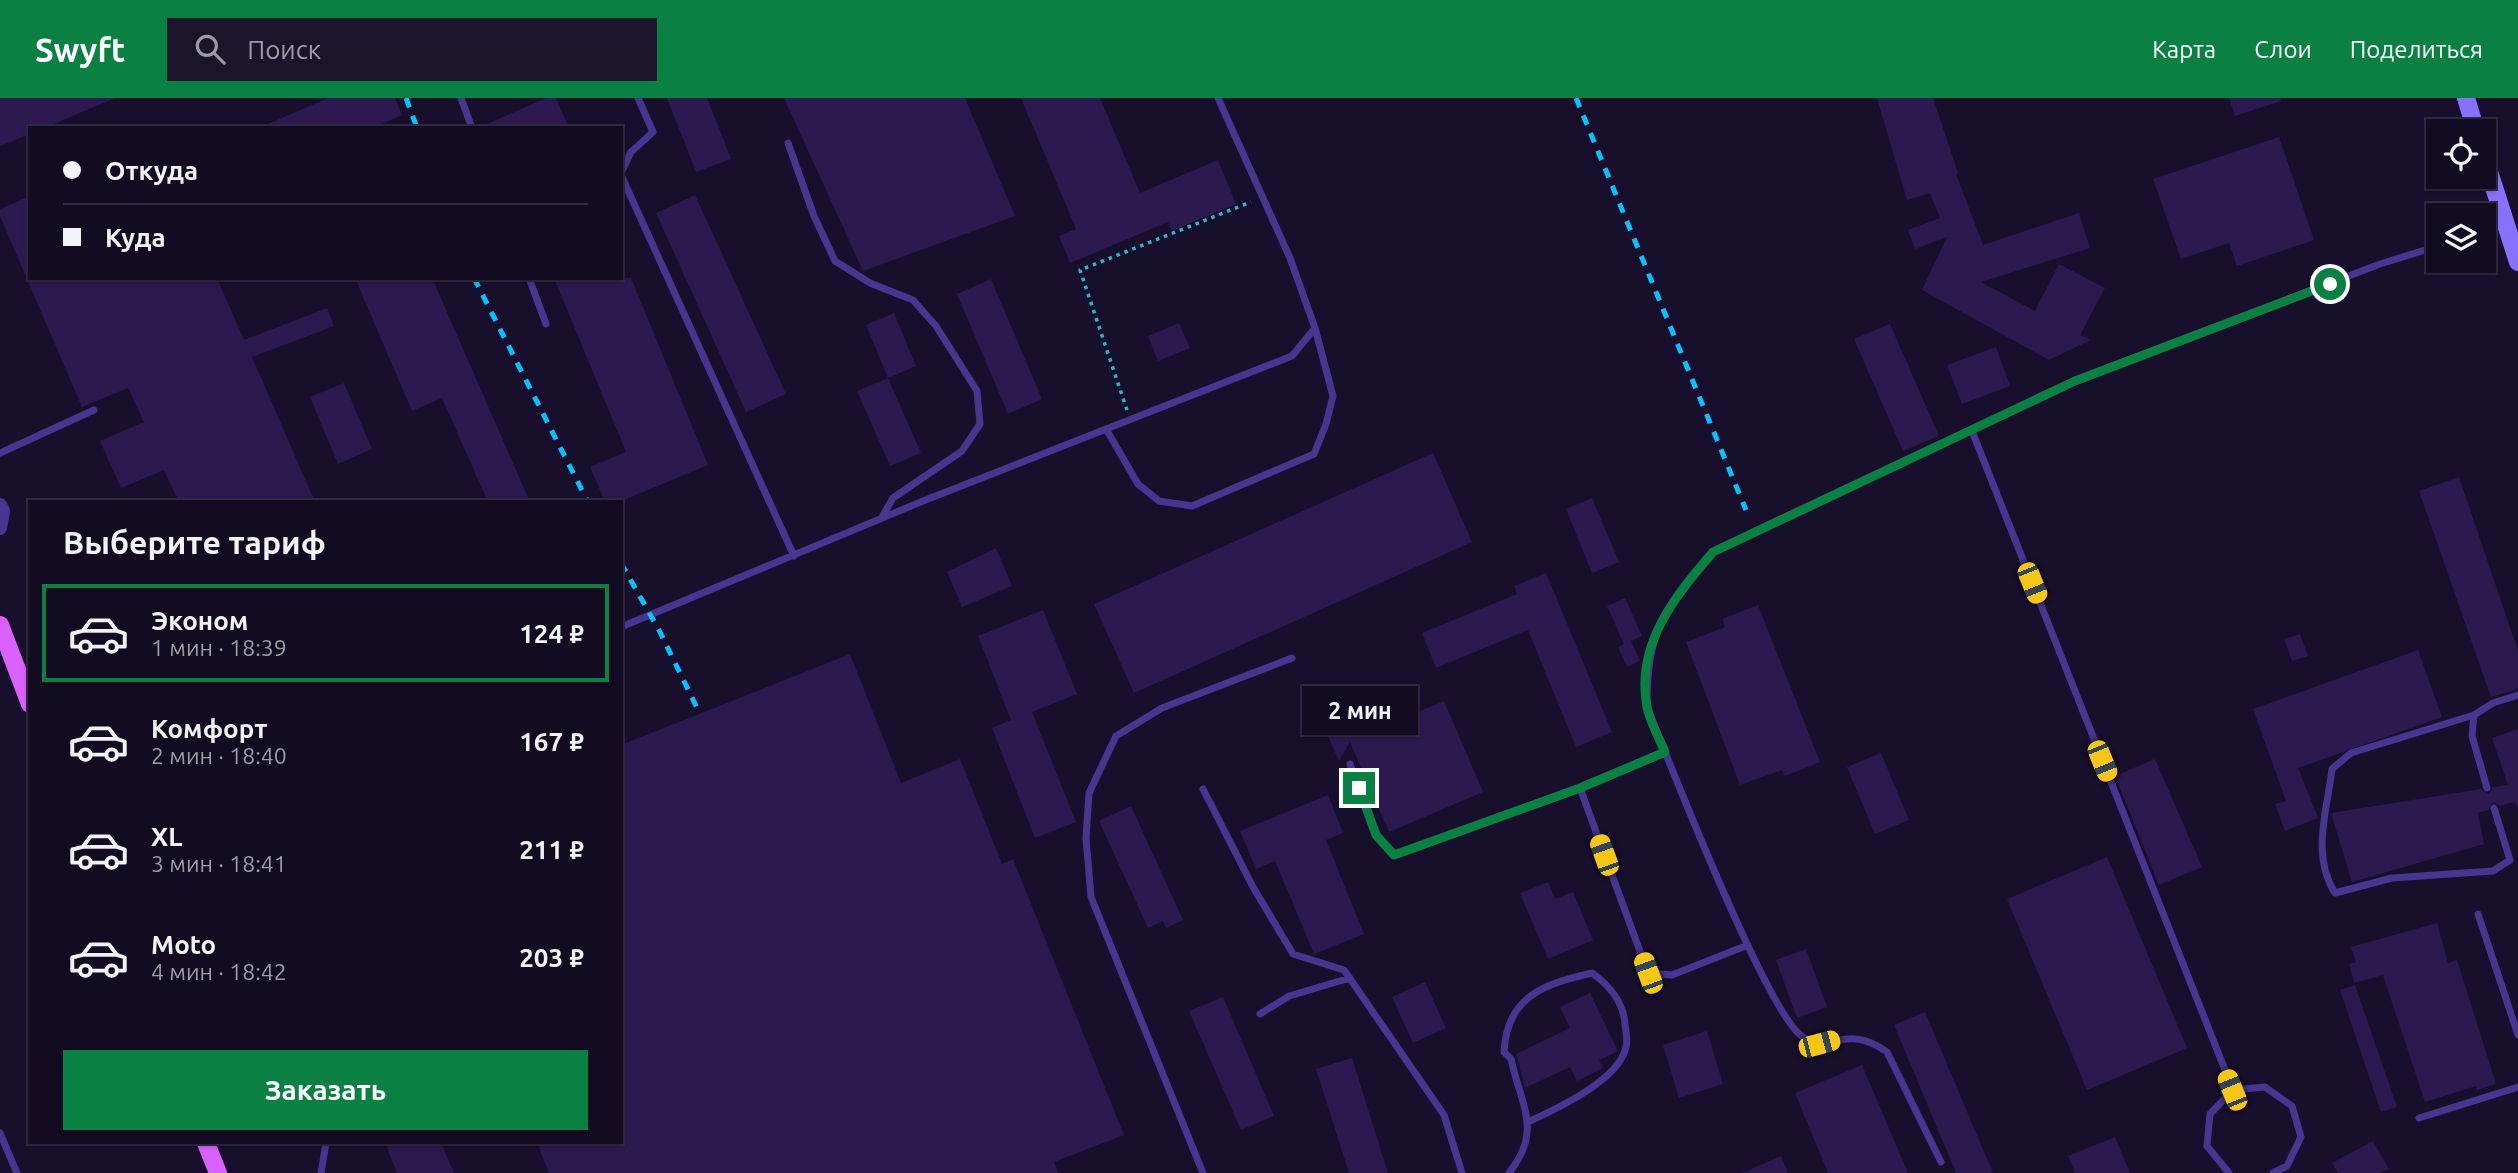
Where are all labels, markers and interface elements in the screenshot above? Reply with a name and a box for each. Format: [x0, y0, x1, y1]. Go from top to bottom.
search box [167, 18, 657, 81]
icon: search [191, 30, 229, 68]
text: Swyft [35, 31, 125, 68]
text: Поиск [247, 35, 321, 64]
text: Карта [2152, 36, 2216, 63]
text: Слои [2254, 36, 2312, 63]
text: Поделиться [2350, 36, 2483, 63]
map controls [2426, 119, 2496, 273]
button: locate [2426, 119, 2496, 189]
text: Откуда [105, 156, 198, 185]
button: layers [2426, 203, 2496, 273]
text: Куда [105, 223, 166, 252]
route start [2314, 268, 2346, 300]
text: Выберите тариф [63, 524, 326, 560]
car [2015, 560, 2050, 606]
icon: car [67, 602, 130, 665]
text: Эконом [151, 606, 248, 635]
text: 124 ₽ [519, 619, 584, 648]
text: 1 мин · 18:39 [151, 635, 287, 660]
callout: 2 мин [1301, 686, 1417, 736]
text: 2 мин [1328, 698, 1392, 723]
icon: car [67, 710, 130, 773]
text: Комфорт [151, 714, 267, 743]
text: 167 ₽ [519, 727, 584, 756]
car [2085, 738, 2120, 784]
text: 2 мин · 18:40 [151, 743, 287, 768]
route end [1343, 772, 1375, 804]
icon: car [67, 818, 130, 881]
text: XL [151, 822, 182, 851]
car [1587, 832, 1622, 878]
text: 211 ₽ [519, 835, 584, 864]
text: 3 мин · 18:41 [151, 851, 287, 876]
icon: car [67, 926, 130, 989]
text: Moto [151, 930, 216, 959]
text: 203 ₽ [519, 943, 584, 972]
car [1631, 950, 1666, 996]
text: 4 мин · 18:42 [151, 959, 287, 984]
car [1796, 1028, 1843, 1060]
button: Заказать [63, 1050, 588, 1130]
car [2215, 1067, 2250, 1113]

